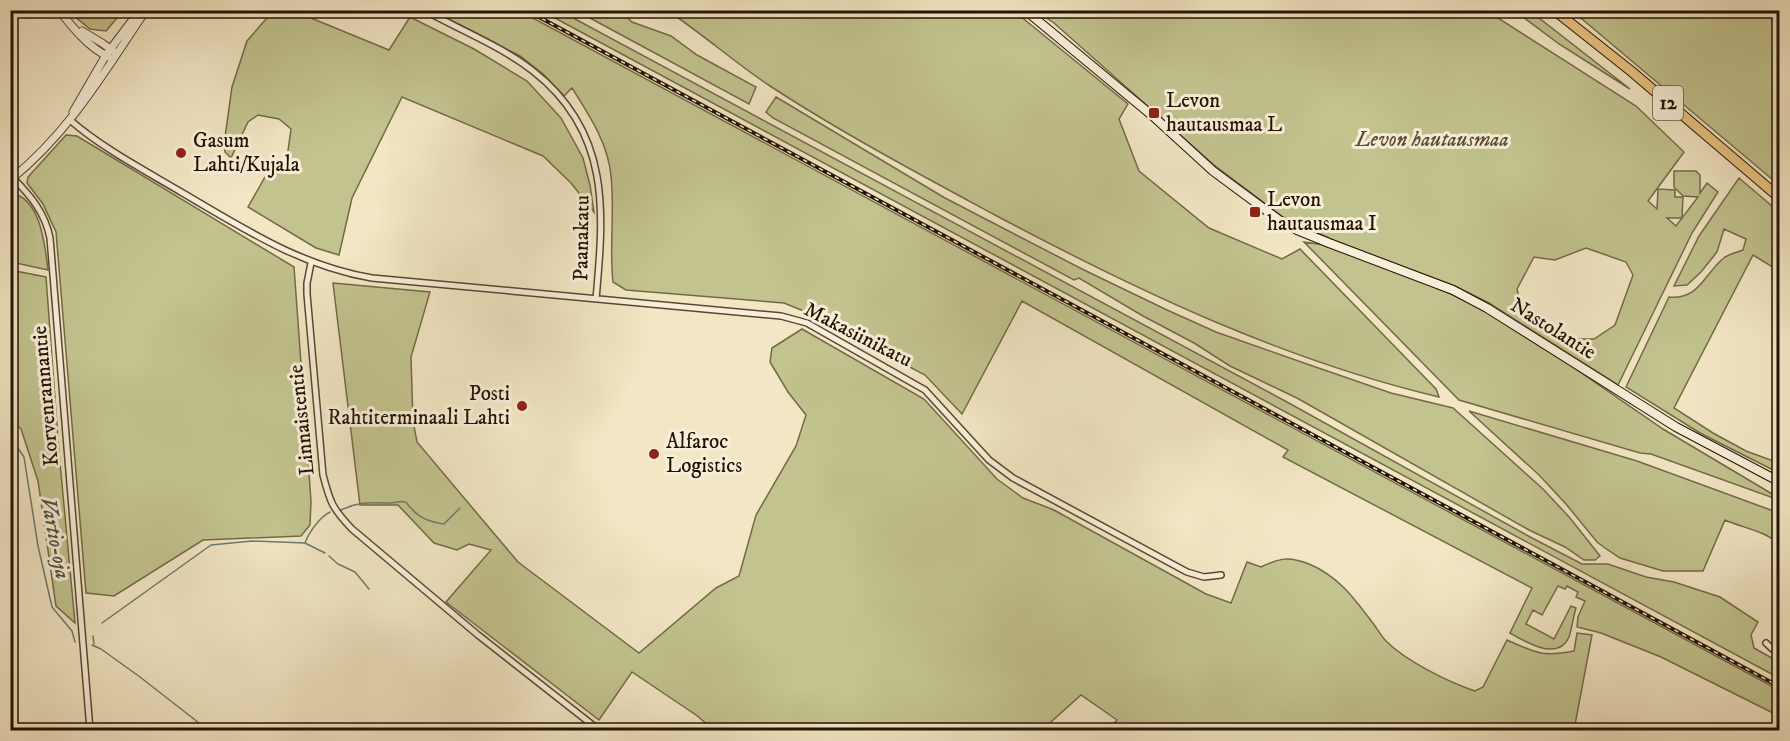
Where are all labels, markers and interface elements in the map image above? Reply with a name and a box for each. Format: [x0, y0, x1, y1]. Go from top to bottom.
road number: 12 [1653, 86, 1683, 120]
place label: Levon hautausmaa L [1166, 88, 1282, 138]
marker: Levon hautausmaa L [1147, 106, 1161, 120]
park label: Levon hautausmaa [1354, 127, 1509, 153]
place label: Gasum Lahti/Kujala [193, 128, 300, 178]
marker: Gasum Lahti/Kujala [174, 146, 188, 160]
place label: Levon hautausmaa I [1267, 187, 1377, 237]
street label: Paanakatu [568, 195, 596, 281]
marker: Levon hautausmaa I [1248, 205, 1262, 219]
street label: Nastolantie [1505, 292, 1601, 366]
street label: Makasiinikatu [800, 297, 916, 373]
street label: Korvenrannantie [27, 324, 65, 467]
street label: Linnaistentie [283, 363, 321, 477]
place label: Posti Rahtiterminaali Lahti [328, 381, 510, 431]
marker: Posti Rahtiterminaali Lahti [515, 399, 529, 413]
place label: Alfaroc Logistics [666, 429, 742, 479]
marker: Alfaroc Logistics [647, 447, 661, 461]
water label: Vartio-oja [34, 495, 76, 581]

